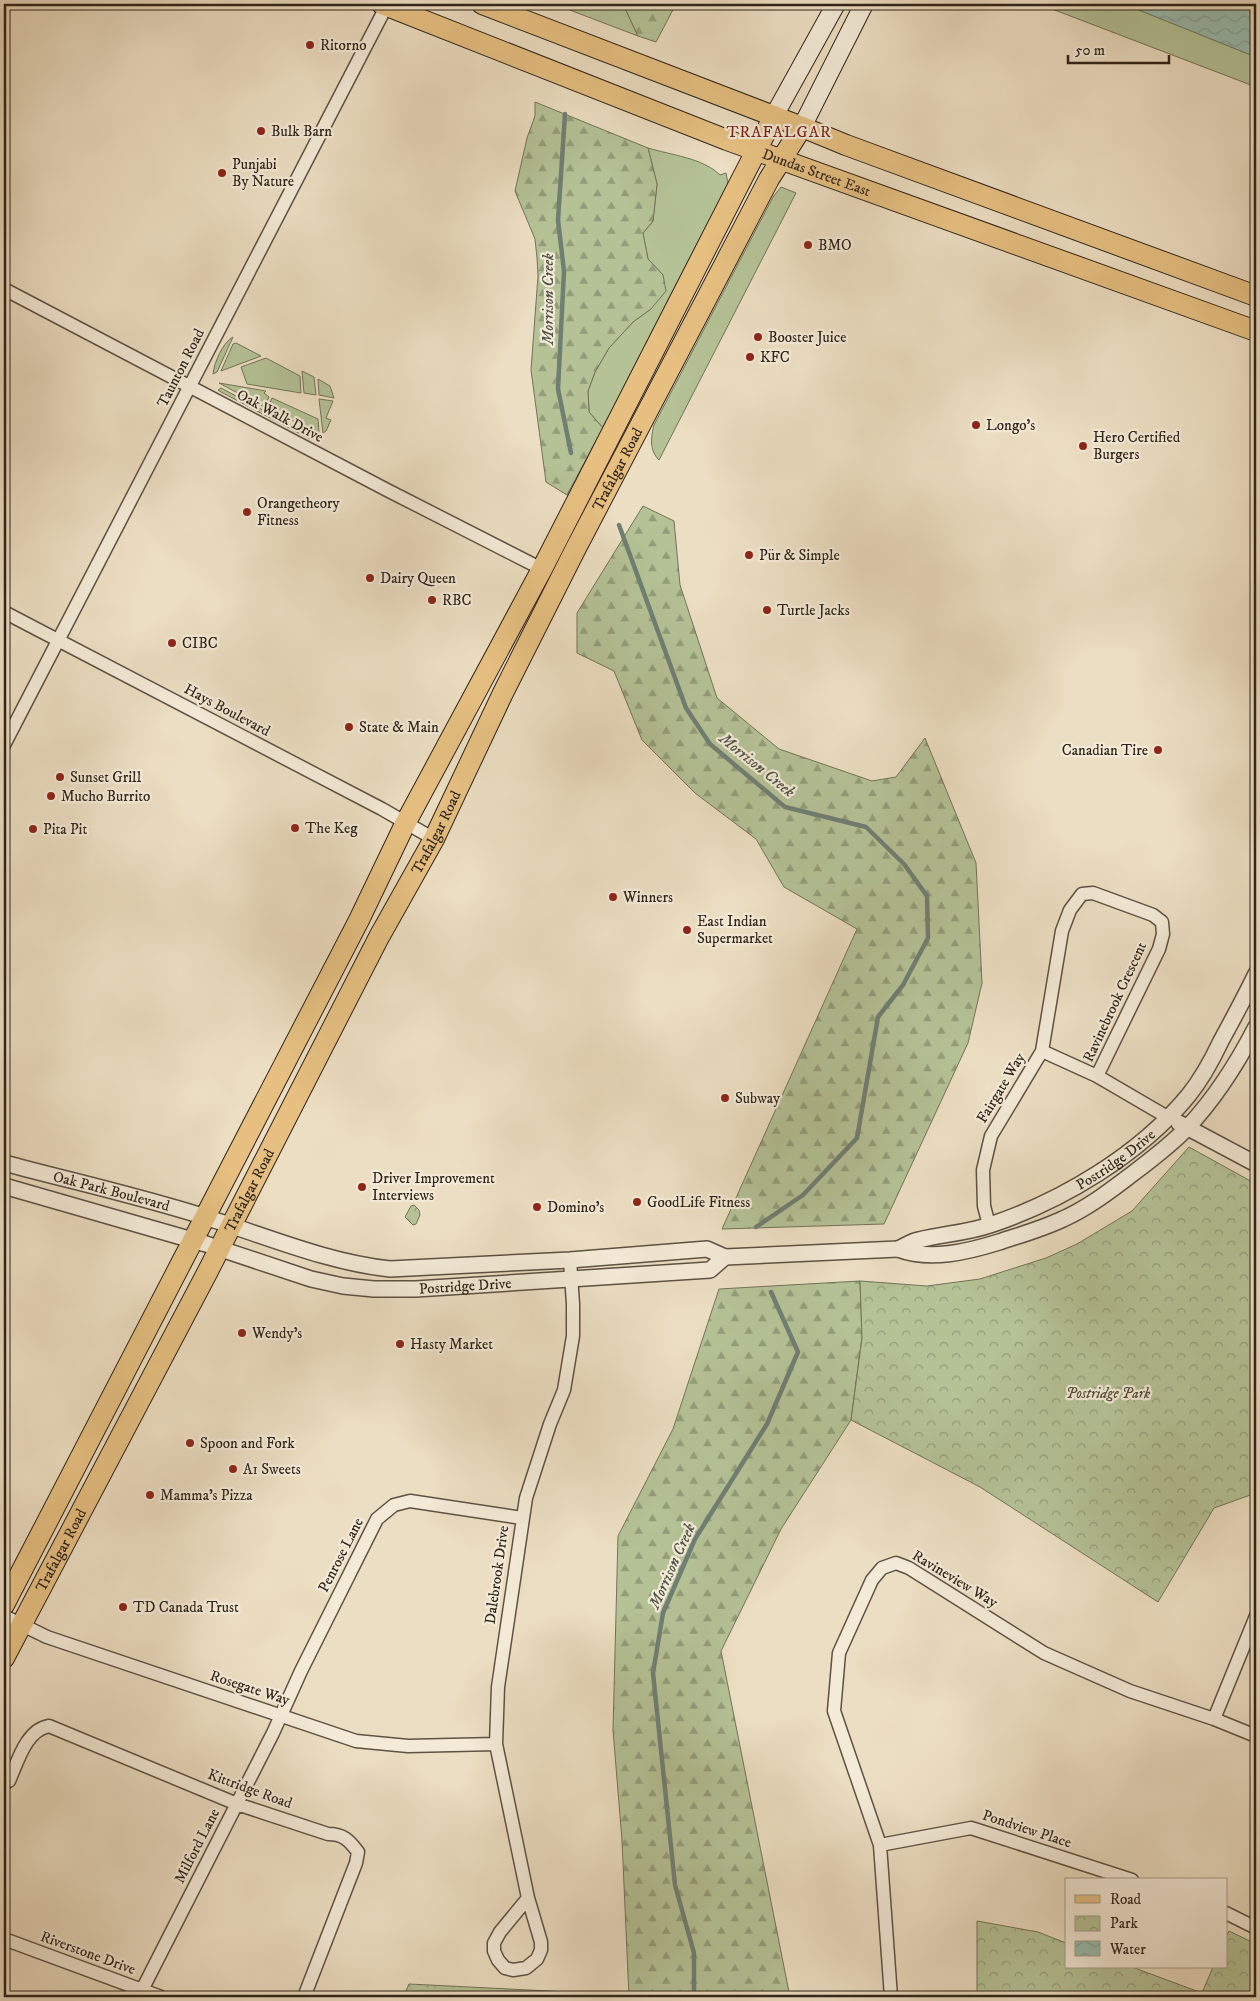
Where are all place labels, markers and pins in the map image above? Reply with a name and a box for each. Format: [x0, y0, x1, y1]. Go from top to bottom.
place label: Ritorno [320, 36, 367, 55]
marker: Ritorno [304, 39, 316, 51]
place label: Bulk Barn [271, 122, 332, 141]
marker: Bulk Barn [255, 125, 267, 137]
place label: Punjabi By Nature [232, 155, 294, 191]
marker: Punjabi By Nature [216, 167, 228, 179]
place label: BMO [818, 236, 852, 255]
marker: BMO [802, 239, 814, 251]
place label: Booster Juice [768, 328, 846, 347]
marker: Booster Juice [752, 331, 764, 343]
place label: KFC [760, 348, 790, 367]
marker: KFC [744, 351, 756, 363]
place label: Longo's [986, 416, 1035, 435]
marker: Longo's [970, 419, 982, 431]
place label: Hero Certified Burgers [1093, 428, 1181, 464]
marker: Hero Certified Burgers [1077, 440, 1089, 452]
place label: Orangetheory Fitness [257, 494, 341, 530]
marker: Orangetheory Fitness [241, 506, 253, 518]
place label: Pür & Simple [759, 546, 840, 565]
marker: Pür & Simple [743, 549, 755, 561]
place label: Dairy Queen [380, 569, 456, 588]
marker: Dairy Queen [364, 572, 376, 584]
place label: RBC [442, 591, 471, 610]
marker: RBC [426, 594, 438, 606]
place label: Turtle Jacks [777, 601, 850, 620]
marker: Turtle Jacks [761, 604, 773, 616]
place label: CIBC [182, 634, 218, 653]
marker: CIBC [166, 637, 178, 649]
place label: State & Main [359, 718, 439, 737]
marker: State & Main [343, 721, 355, 733]
place label: Canadian Tire [1062, 741, 1148, 760]
marker: Canadian Tire [1152, 744, 1164, 756]
place label: Sunset Grill [70, 768, 142, 787]
marker: Sunset Grill [54, 771, 66, 783]
place label: Mucho Burrito [61, 787, 150, 806]
marker: Mucho Burrito [45, 790, 57, 802]
place label: The Keg [305, 819, 358, 838]
place label: Pita Pit [43, 820, 87, 839]
marker: The Keg [289, 822, 301, 834]
marker: Pita Pit [27, 823, 39, 835]
place label: Winners [622, 888, 673, 907]
marker: Winners [607, 891, 619, 903]
place label: East Indian Supermarket [697, 912, 773, 948]
marker: East Indian Supermarket [681, 924, 693, 936]
place label: Subway [735, 1089, 781, 1108]
marker: Subway [719, 1092, 731, 1104]
place label: Driver Improvement Interviews [372, 1169, 495, 1205]
marker: Driver Improvement Interviews [356, 1181, 368, 1193]
place label: GoodLife Fitness [647, 1193, 750, 1212]
marker: GoodLife Fitness [631, 1196, 643, 1208]
place label: Domino's [547, 1198, 604, 1217]
marker: Domino's [531, 1201, 543, 1213]
place label: Wendy's [251, 1324, 302, 1343]
marker: Wendy's [236, 1327, 248, 1339]
place label: Hasty Market [410, 1335, 493, 1354]
marker: Hasty Market [394, 1338, 406, 1350]
place label: Spoon and Fork [200, 1434, 295, 1453]
marker: Spoon and Fork [184, 1437, 196, 1449]
place label: A1 Sweets [243, 1460, 301, 1479]
marker: A1 Sweets [227, 1463, 239, 1475]
place label: Mamma's Pizza [160, 1486, 253, 1505]
marker: Mamma's Pizza [144, 1489, 156, 1501]
place label: TD Canada Trust [133, 1598, 239, 1617]
marker: TD Canada Trust [117, 1601, 129, 1613]

